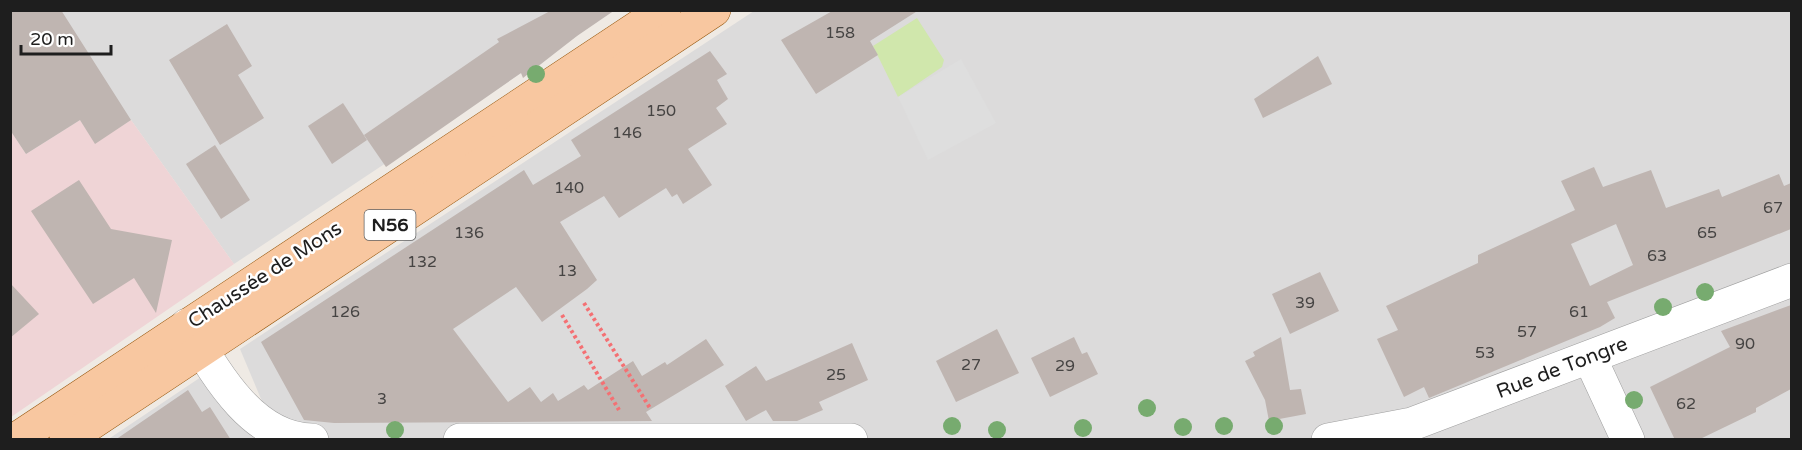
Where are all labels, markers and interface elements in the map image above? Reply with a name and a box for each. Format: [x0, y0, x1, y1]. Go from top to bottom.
scale bar [21, 18, 111, 56]
house number: 158 [825, 23, 855, 43]
text: 20 m [30, 28, 74, 50]
house number: 150 [646, 101, 676, 121]
house number: 146 [612, 123, 642, 143]
house number: 140 [554, 178, 584, 198]
house number: 67 [1763, 198, 1783, 218]
road number: N56 [364, 210, 416, 240]
street label: Chaussée de Mons [184, 216, 346, 334]
house number: 136 [454, 223, 484, 243]
house number: 65 [1697, 223, 1717, 243]
house number: 63 [1647, 246, 1667, 266]
house number: 132 [407, 252, 437, 272]
house number: 13 [557, 261, 577, 281]
house number: 39 [1295, 293, 1315, 313]
house number: 126 [330, 302, 360, 322]
house number: 61 [1569, 302, 1589, 322]
house number: 57 [1517, 322, 1537, 342]
street label: Rue de Tongre [1493, 332, 1631, 404]
house number: 90 [1735, 334, 1755, 354]
house number: 53 [1475, 343, 1495, 363]
house number: 27 [961, 355, 981, 375]
house number: 29 [1055, 356, 1075, 376]
house number: 25 [826, 365, 846, 385]
house number: 3 [377, 389, 387, 409]
house number: 62 [1676, 394, 1696, 414]

